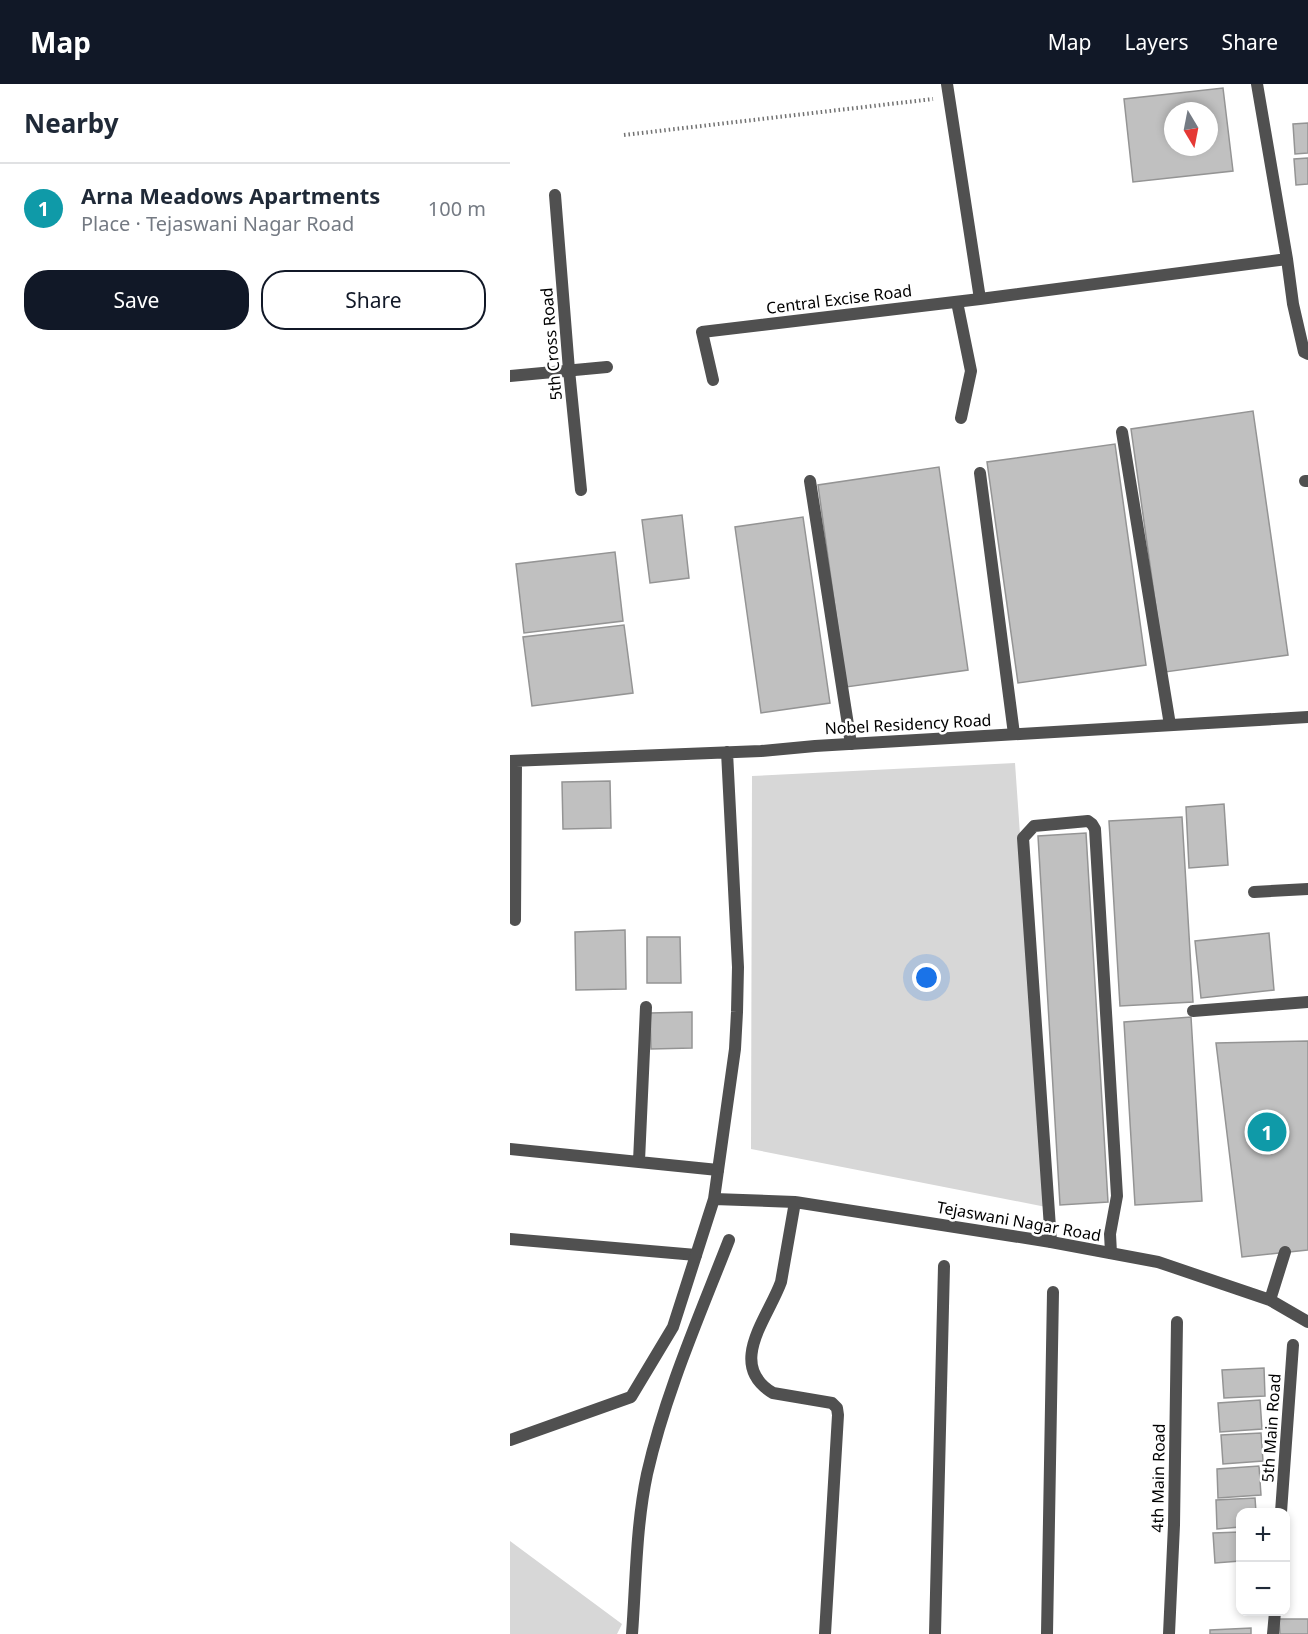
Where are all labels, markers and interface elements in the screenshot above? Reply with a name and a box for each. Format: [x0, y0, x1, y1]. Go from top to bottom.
text: Map [30, 23, 91, 61]
text: Map [1048, 28, 1092, 56]
text: Layers [1125, 28, 1189, 56]
text: Share [1222, 28, 1278, 56]
north arrow [1164, 102, 1218, 156]
text: Nearby [24, 105, 119, 141]
text: Arna Meadows Apartments [81, 180, 380, 210]
text: 1 [38, 195, 49, 222]
text: 100 m [428, 195, 486, 222]
text: Place · Tejaswani Nagar Road [81, 210, 354, 237]
button: Save [24, 270, 249, 330]
button: Share [261, 270, 486, 330]
street label: Central Excise Road [765, 279, 913, 319]
street label: 5th Cross Road [535, 287, 567, 401]
street label: Nobel Residency Road [824, 709, 992, 739]
your location [912, 963, 941, 992]
pin: 1 [1248, 1110, 1287, 1154]
street label: Tejaswani Nagar Road [935, 1196, 1103, 1246]
street label: 5th Main Road [1256, 1373, 1286, 1483]
street label: 4th Main Road [1146, 1423, 1170, 1533]
map controls [1236, 1508, 1290, 1616]
button: + [1236, 1508, 1290, 1562]
button: − [1236, 1562, 1290, 1616]

